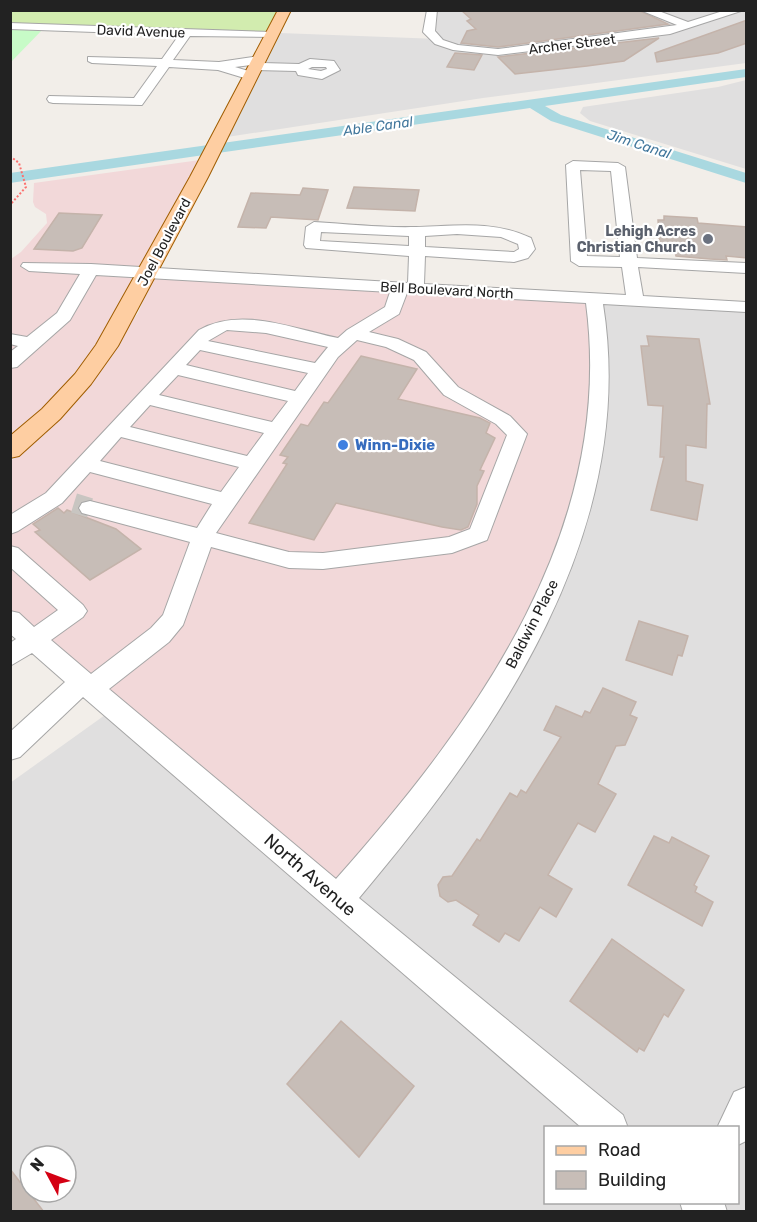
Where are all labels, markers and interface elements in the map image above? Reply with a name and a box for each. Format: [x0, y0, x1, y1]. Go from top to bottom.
street label: David Avenue [96, 21, 186, 42]
street label: Archer Street [528, 31, 617, 58]
water label: Able Canal [341, 113, 415, 140]
water label: Jim Canal [605, 126, 673, 163]
street label: Joel Boulevard [134, 195, 195, 289]
place label: Lehigh Acres Christian Church [577, 223, 696, 256]
marker: Lehigh Acres Christian Church [701, 232, 715, 246]
street label: Bell Boulevard North [380, 279, 514, 302]
place label: Winn-Dixie [355, 436, 435, 454]
marker: Winn-Dixie [336, 438, 350, 452]
street label: Baldwin Place [502, 576, 562, 672]
street label: North Avenue [260, 829, 360, 921]
legend [544, 1126, 739, 1204]
text: Road [598, 1139, 641, 1161]
north arrow [18, 1144, 78, 1204]
text: N [26, 1154, 48, 1175]
text: Building [598, 1169, 666, 1191]

